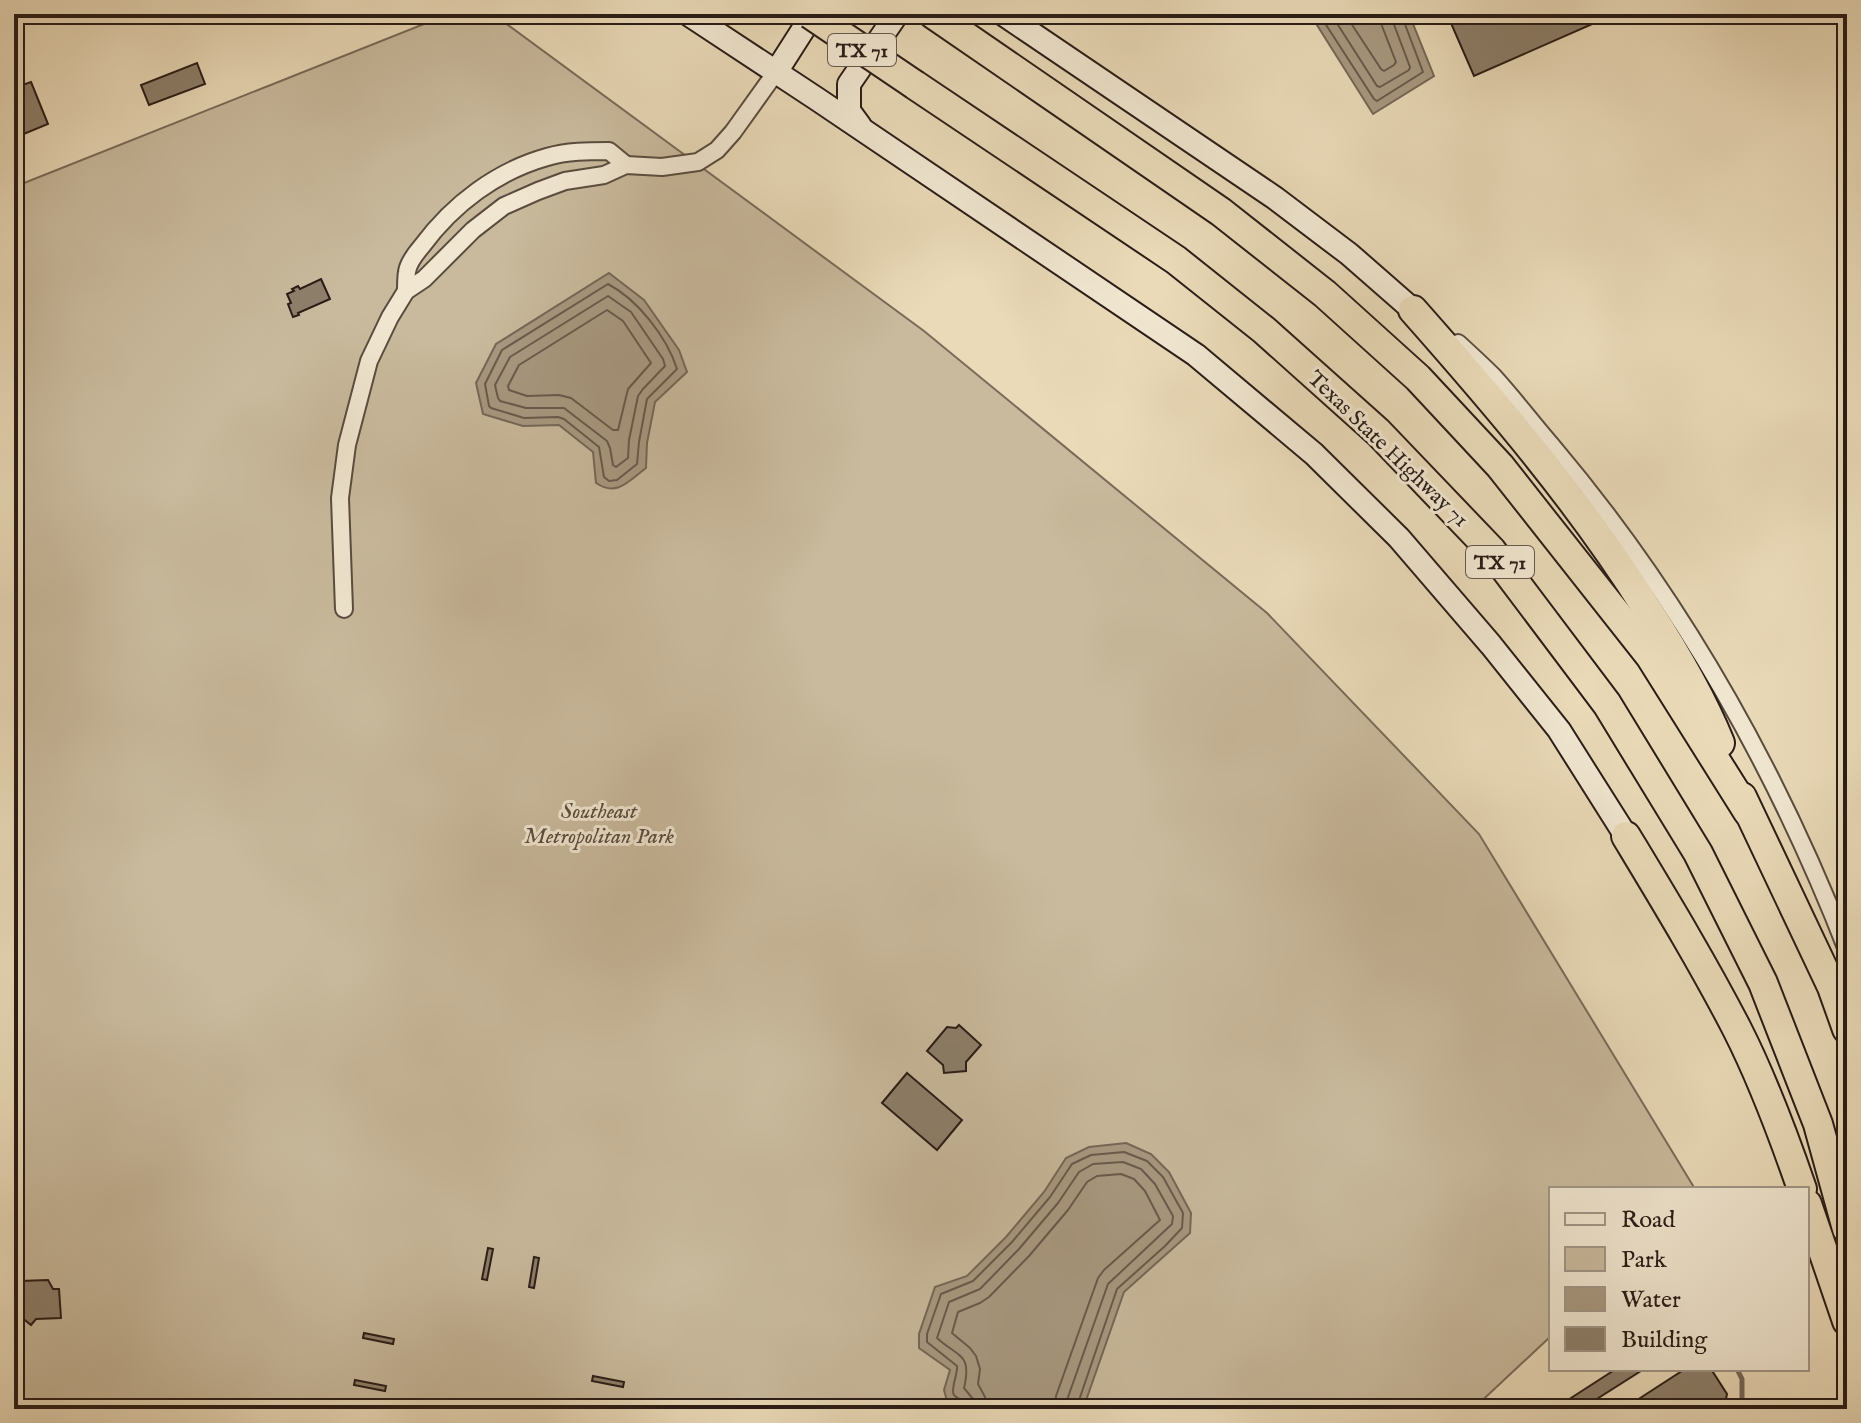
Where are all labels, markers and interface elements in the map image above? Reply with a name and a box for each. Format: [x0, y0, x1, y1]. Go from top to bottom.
road number: TX 71 [828, 34, 896, 66]
street label: Texas State Highway 71 [1301, 365, 1474, 534]
road number: TX 71 [1466, 546, 1534, 578]
park label: Southeast Metropolitan Park [524, 798, 674, 851]
legend [1549, 1187, 1809, 1371]
text: Road [1621, 1205, 1675, 1236]
text: Park [1621, 1245, 1667, 1276]
text: Water [1621, 1285, 1681, 1316]
text: Building [1621, 1325, 1708, 1356]

